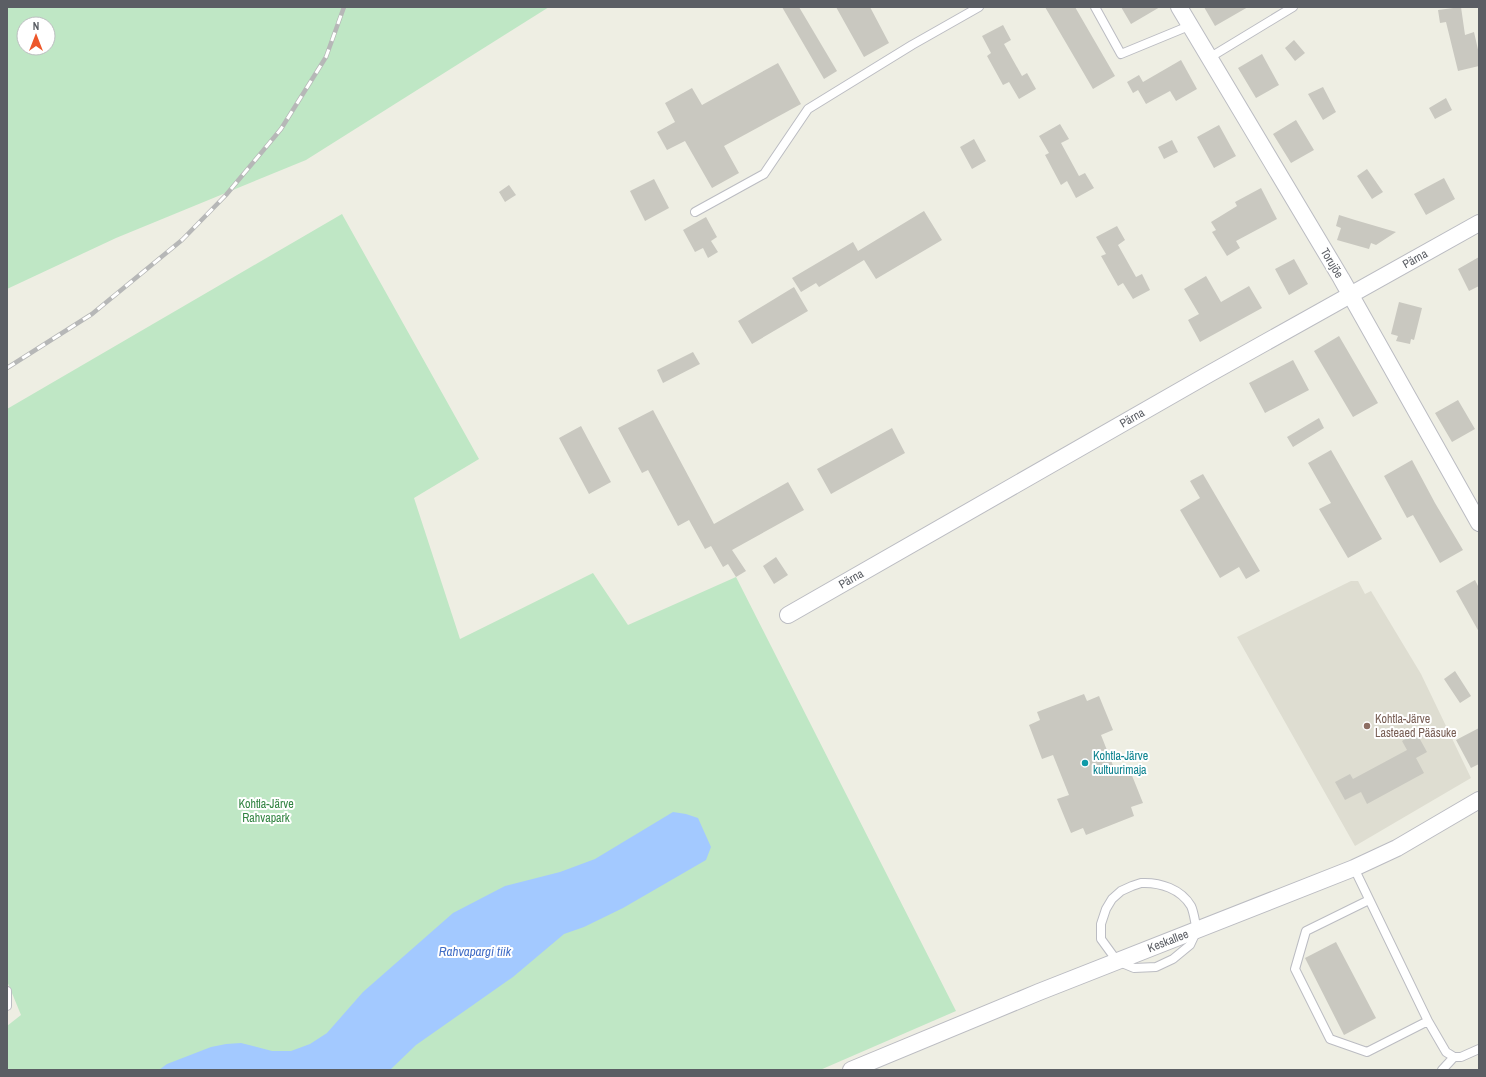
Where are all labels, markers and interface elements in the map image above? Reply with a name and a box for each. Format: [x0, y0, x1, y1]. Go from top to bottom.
north arrow [16, 16, 56, 56]
text: N [33, 19, 39, 33]
street label: Torujõe [1317, 245, 1347, 281]
street label: Pärna [1400, 245, 1431, 272]
street label: Pärna [1117, 404, 1148, 431]
street label: Pärna [836, 565, 867, 592]
place label: Kohtla-Järve Lasteaed Pääsuke [1375, 711, 1457, 741]
marker: Kohtla-Järve Lasteaed Pääsuke [1362, 721, 1372, 731]
place label: Kohtla-Järve kultuurimaja [1093, 748, 1148, 778]
marker: Kohtla-Järve kultuurimaja [1080, 758, 1090, 768]
park label: Kohtla-Järve Rahvapark [238, 796, 294, 826]
street label: Keskallee [1145, 926, 1191, 956]
water label: Rahvapargi tiik [439, 943, 512, 960]

